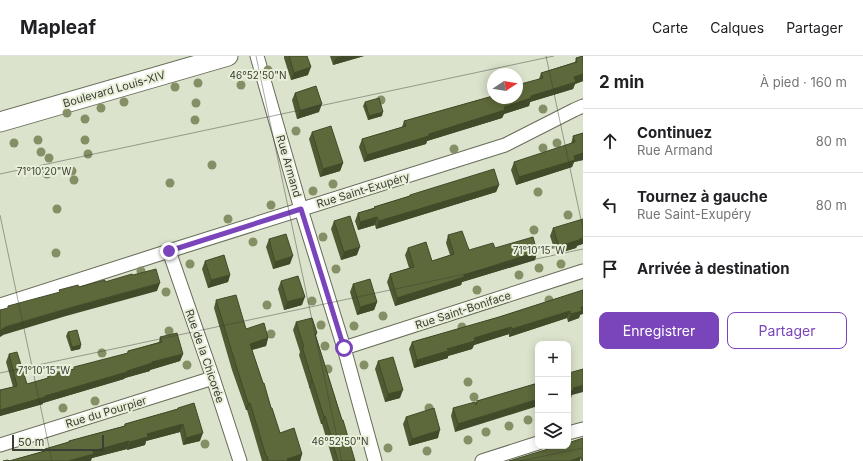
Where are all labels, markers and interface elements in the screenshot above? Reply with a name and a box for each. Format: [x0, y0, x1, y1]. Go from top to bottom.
text: Mapleaf [20, 16, 96, 39]
text: Carte [652, 19, 688, 36]
text: Calques [710, 19, 764, 36]
text: Partager [786, 19, 843, 36]
street label: Boulevard Louis-XIV [61, 68, 167, 110]
north arrow [487, 68, 523, 104]
text: 46°52'50"N [230, 69, 286, 81]
text: 2 min [599, 72, 644, 92]
text: À pied · 160 m [760, 74, 847, 90]
text: Continuez [637, 123, 712, 142]
icon: ahead [599, 130, 621, 152]
street label: Rue Armand [273, 133, 305, 199]
text: 80 m [816, 133, 847, 149]
text: Rue Armand [637, 142, 713, 158]
text: 71°10'20"W [17, 165, 71, 177]
street label: Rue Saint-Exupéry [315, 169, 411, 211]
text: Tournez à gauche [637, 187, 768, 206]
icon: left [599, 194, 621, 216]
text: 80 m [816, 197, 847, 213]
text: Rue Saint-Exupéry [637, 206, 751, 222]
route end [160, 242, 178, 260]
text: 71°10'15"W [513, 244, 565, 256]
icon: arrive [599, 258, 621, 280]
text: Arrivée à destination [637, 259, 790, 278]
street label: Rue Saint-Boniface [413, 288, 513, 332]
street label: Rue de la Chicorée [182, 307, 228, 405]
button: Enregistrer [599, 312, 719, 349]
button: Partager [727, 312, 847, 349]
route start [335, 339, 353, 357]
map controls [535, 341, 571, 449]
button: + [535, 341, 571, 377]
text: 71°10'15"W [18, 364, 70, 376]
button: − [535, 377, 571, 413]
street label: Rue du Pourpier [64, 393, 148, 431]
button: layers [535, 413, 571, 449]
scale bar [12, 433, 104, 452]
text: 50 m [18, 435, 44, 449]
text: 46°52'50"N [312, 435, 368, 447]

